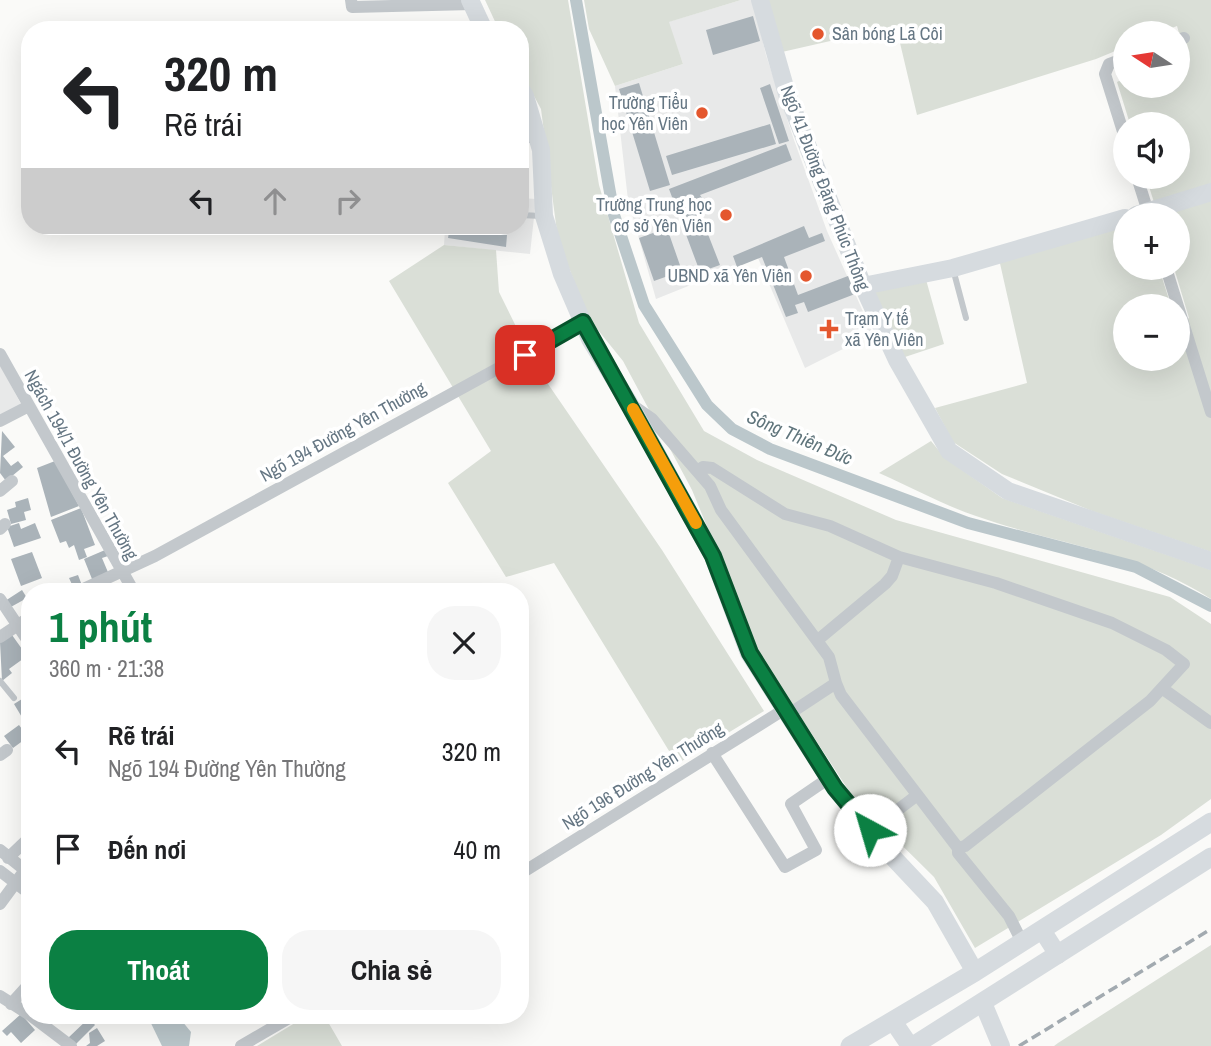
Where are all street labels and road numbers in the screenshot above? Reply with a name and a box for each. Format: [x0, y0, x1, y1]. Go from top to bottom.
street label: Ngõ 41 Đường Đặng Phúc Thông [775, 82, 876, 295]
street label: Ngách 194/1 Đường Yên Thường [19, 365, 145, 565]
street label: Ngõ 194 Đường Yên Thường [255, 375, 431, 488]
street label: Ngõ 196 Đường Yên Thường [557, 715, 729, 835]

